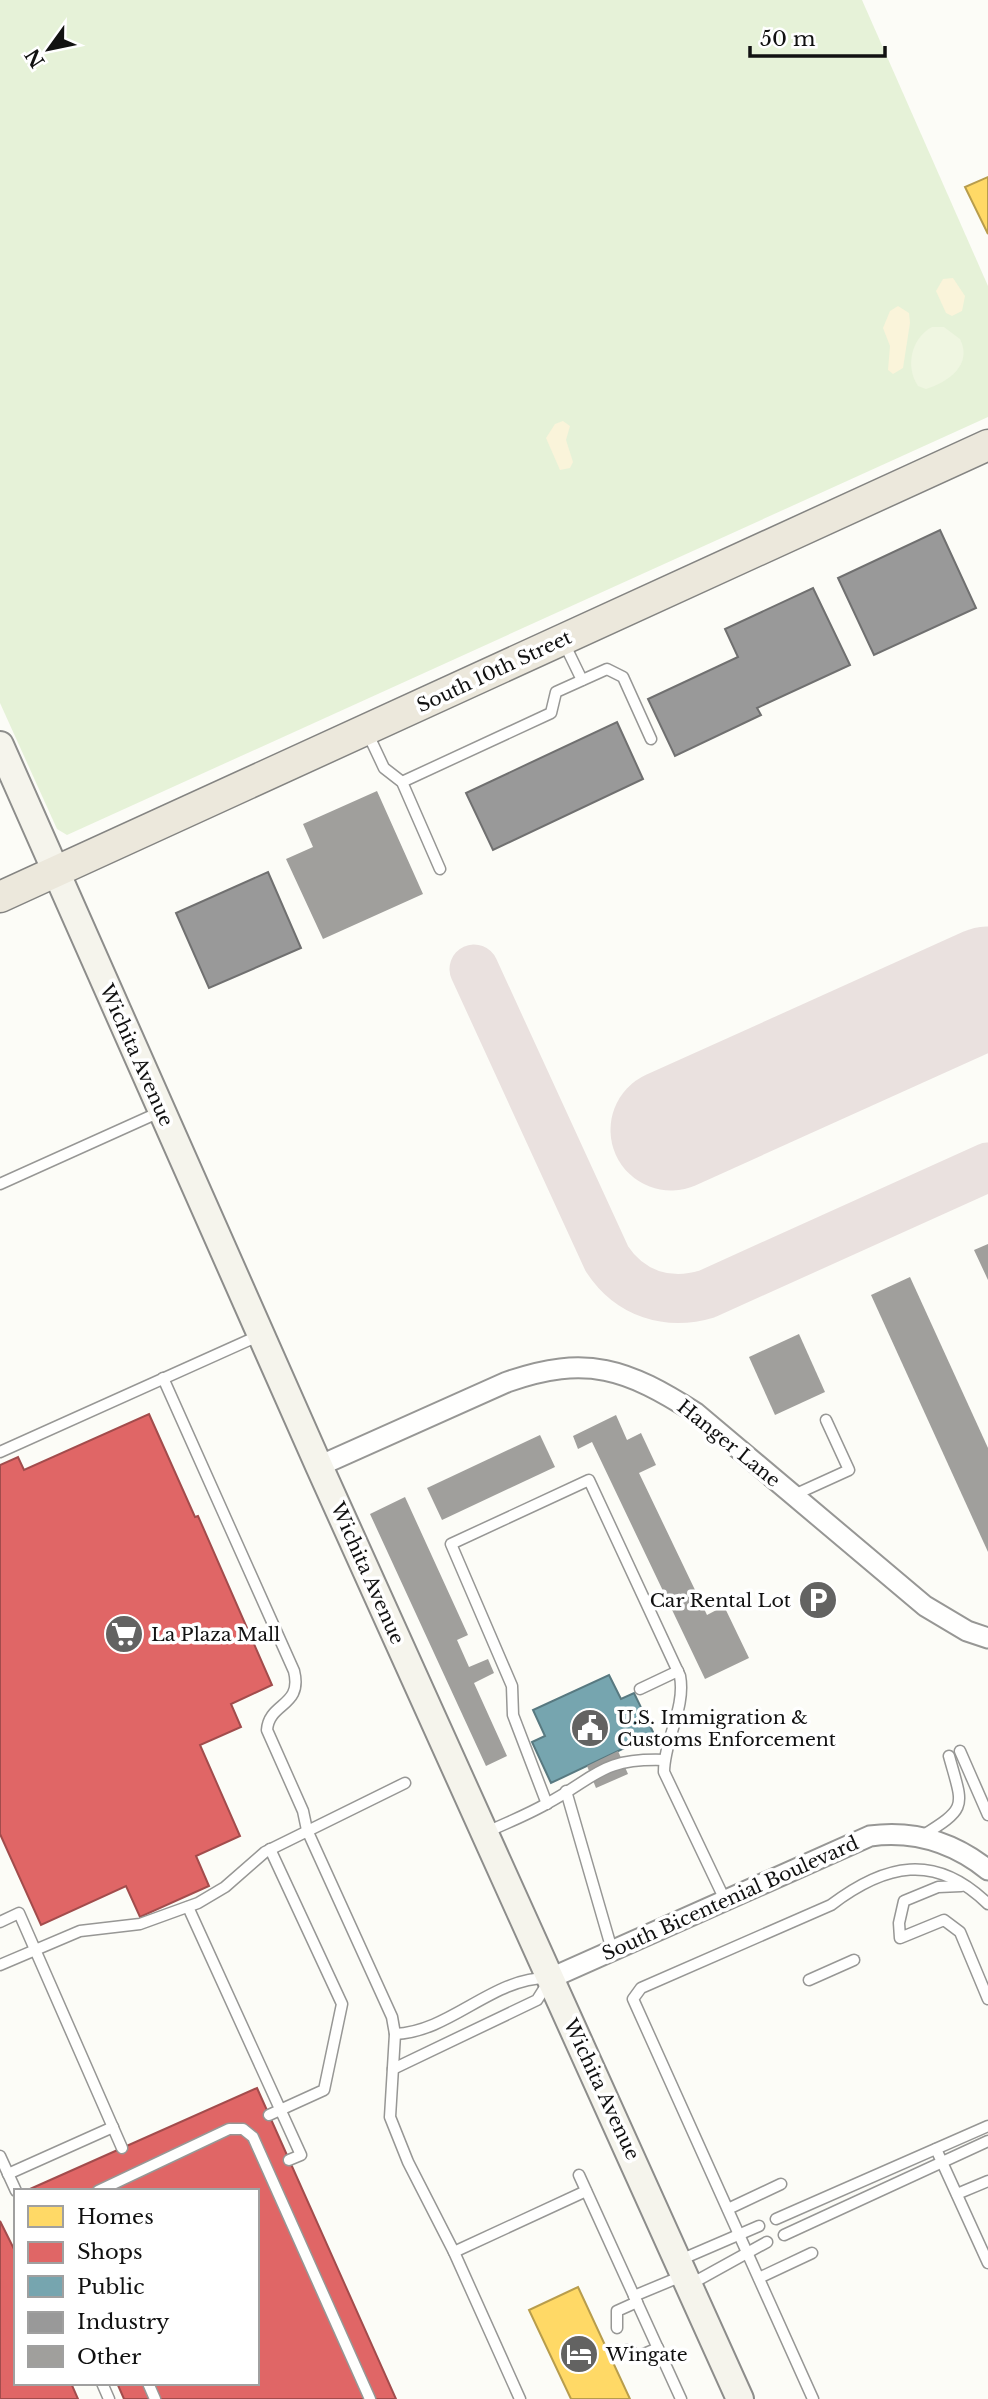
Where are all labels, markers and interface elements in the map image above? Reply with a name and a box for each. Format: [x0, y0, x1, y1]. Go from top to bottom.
north arrow [14, 14, 84, 84]
scale bar [750, 14, 885, 58]
text: 50 m [760, 26, 816, 52]
text: N [21, 44, 50, 72]
street label: South 10th Street [413, 625, 576, 717]
street label: Wichita Avenue [95, 980, 178, 1130]
street label: Hanger Lane [673, 1395, 785, 1492]
street label: Wichita Avenue [326, 1498, 409, 1648]
parking icon: Car Rental Lot [797, 1579, 839, 1621]
place label: Car Rental Lot [650, 1589, 792, 1612]
supermarket icon: La Plaza Mall [103, 1613, 145, 1655]
place label: La Plaza Mall [151, 1623, 280, 1646]
place label: U.S. Immigration & Customs Enforcement [617, 1706, 837, 1751]
public building icon: U.S. Immigration & Customs Enforcement [569, 1707, 611, 1749]
street label: South Bicentenial Boulevard [598, 1831, 862, 1966]
street label: Wichita Avenue [558, 2014, 644, 2163]
legend [14, 2189, 259, 2385]
text: Homes [77, 2204, 154, 2230]
text: Shops [77, 2239, 143, 2265]
text: Public [77, 2274, 144, 2300]
text: Industry [77, 2309, 170, 2335]
hotel icon: Wingate [558, 2333, 600, 2375]
place label: Wingate [605, 2343, 688, 2366]
text: Other [77, 2344, 141, 2370]

